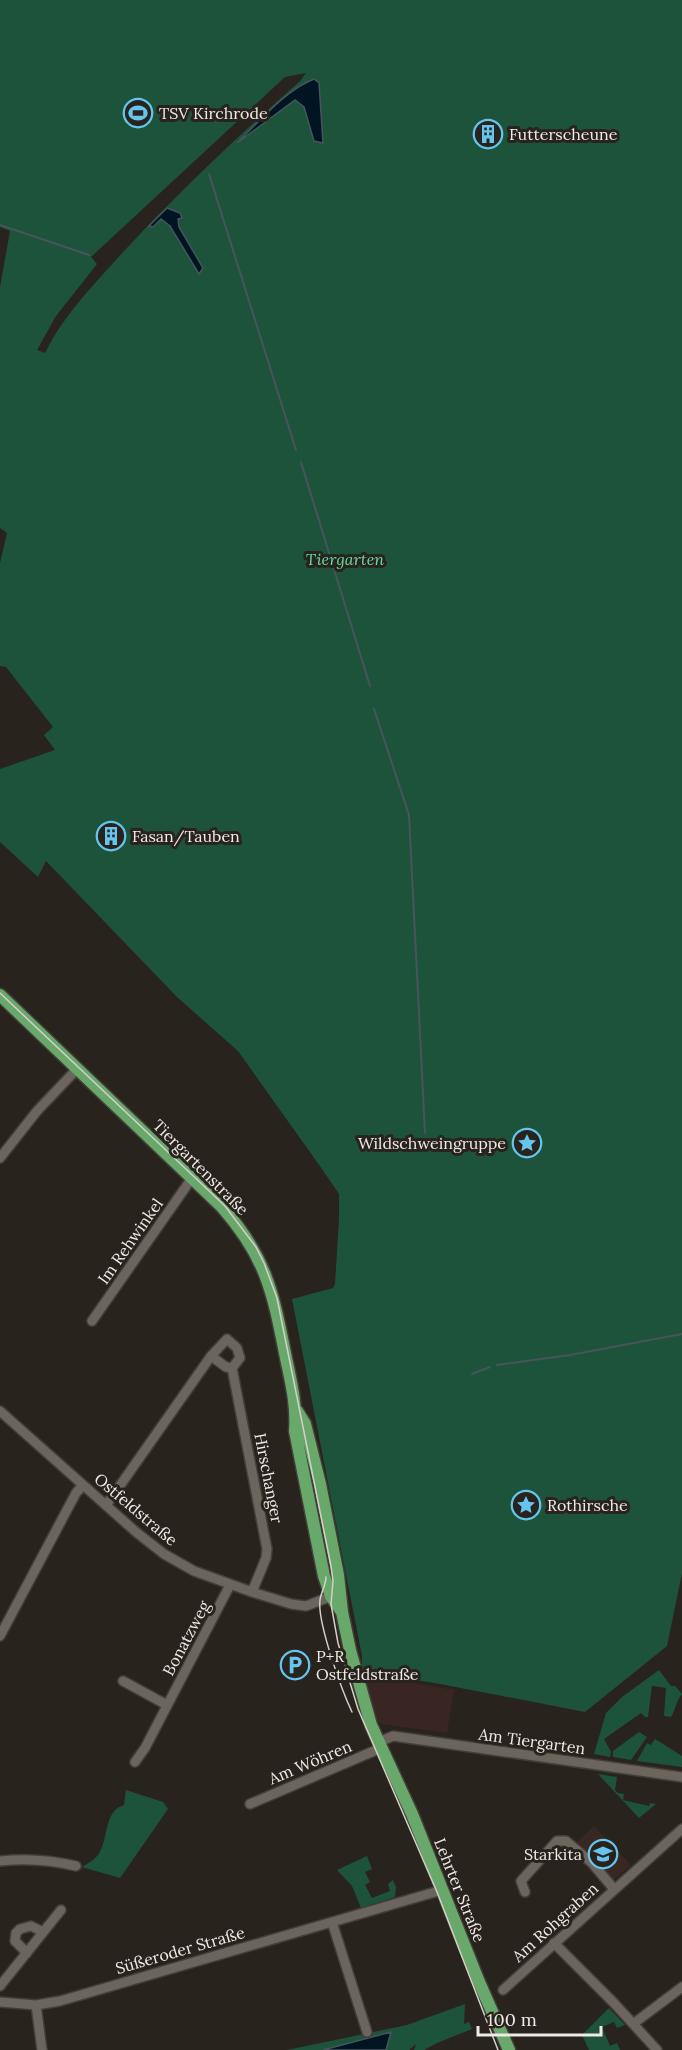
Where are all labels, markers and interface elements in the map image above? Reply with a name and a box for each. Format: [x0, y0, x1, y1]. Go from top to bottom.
sports icon: TSV Kirchrode [122, 97, 154, 129]
place label: TSV Kirchrode [159, 103, 268, 123]
building icon: Futterscheune [472, 118, 504, 150]
place label: Futterscheune [509, 124, 618, 144]
park label: Tiergarten [306, 549, 384, 569]
building icon: Fasan/Tauben [95, 820, 127, 852]
place label: Fasan/Tauben [132, 826, 240, 847]
street label: Tiergartenstraße [149, 1115, 253, 1219]
place icon: Wildschweingruppe [511, 1127, 543, 1159]
place label: Wildschweingruppe [358, 1133, 506, 1153]
street label: Im Rehwinkel [93, 1194, 167, 1288]
street label: Hirschanger [250, 1431, 288, 1525]
street label: Ostfeldstraße [90, 1468, 182, 1550]
place icon: Rothirsche [510, 1489, 542, 1521]
place label: Rothirsche [547, 1495, 628, 1515]
street label: Bonatzweg [158, 1596, 215, 1679]
place label: P+R Ostfeldstraße [316, 1646, 419, 1684]
parking icon: P+R Ostfeldstraße [279, 1649, 311, 1681]
street label: Am Tiergarten [476, 1723, 587, 1758]
street label: Am Wöhren [265, 1735, 355, 1789]
street label: Lehrter Straße [430, 1835, 490, 1945]
school or university icon: Starkita [587, 1838, 619, 1870]
place label: Starkita [524, 1844, 582, 1864]
street label: Am Rohgraben [507, 1878, 602, 1967]
street label: Süßeroder Straße [113, 1922, 247, 1978]
scale bar [478, 1999, 601, 2037]
text: 100 m [487, 2008, 537, 2031]

